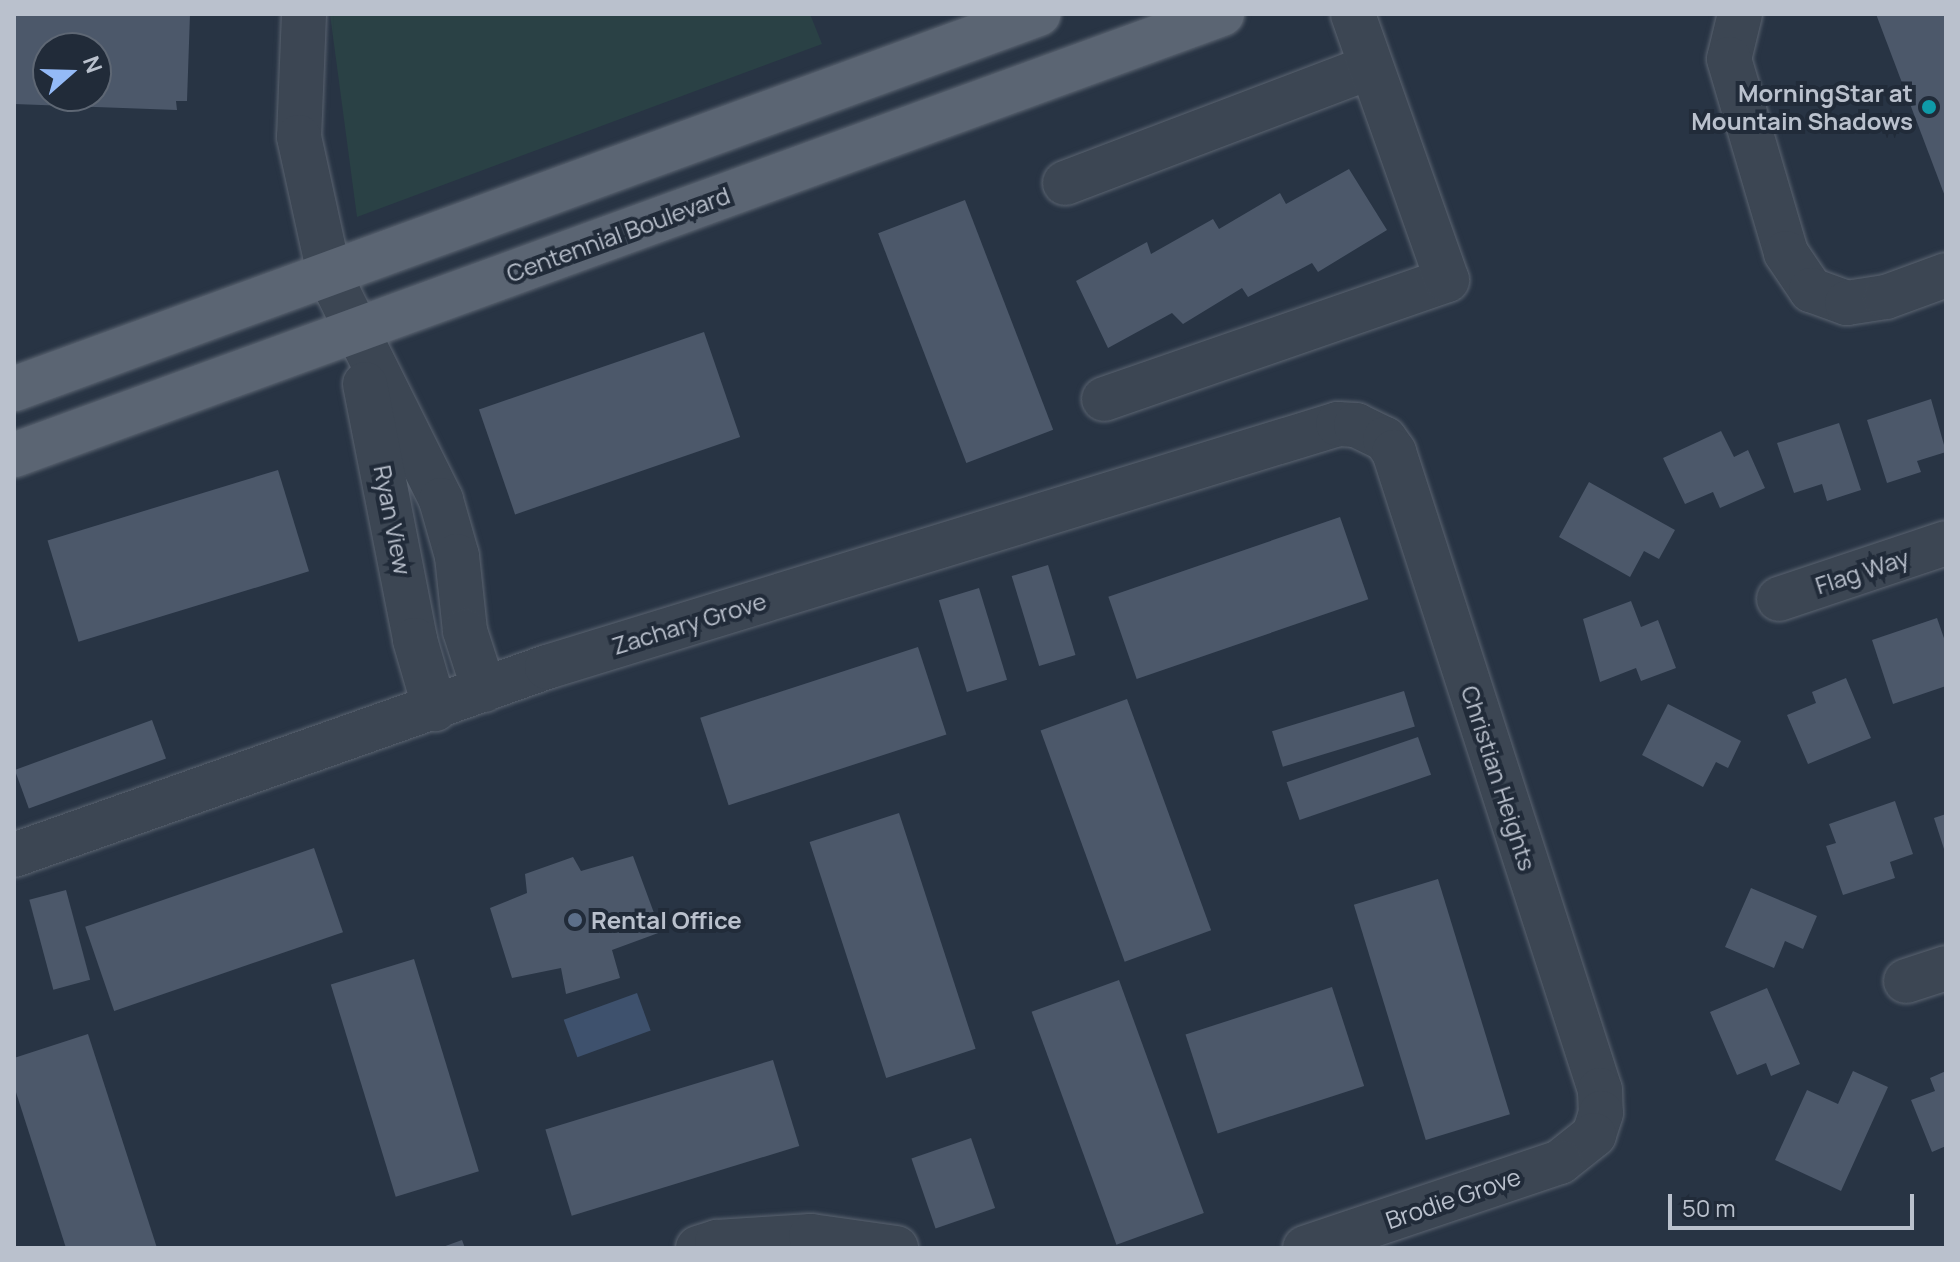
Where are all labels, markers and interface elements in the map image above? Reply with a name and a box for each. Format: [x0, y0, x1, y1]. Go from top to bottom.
north arrow [32, 32, 112, 112]
text: N [76, 52, 109, 77]
place label: MorningStar at Mountain Shadows [1691, 79, 1913, 135]
marker: MorningStar at Mountain Shadows [1920, 98, 1938, 116]
street label: Centennial Boulevard [502, 180, 734, 288]
street label: Ryan View [368, 463, 418, 577]
street label: Flag Way [1812, 542, 1912, 600]
street label: Zachary Grove [608, 586, 770, 660]
street label: Christian Heights [1456, 682, 1542, 874]
place label: Rental Office [591, 906, 742, 934]
marker: Rental Office [566, 911, 584, 929]
street label: Brodie Grove [1382, 1161, 1524, 1235]
scale bar [1672, 1178, 1918, 1228]
text: 50 m [1682, 1191, 1736, 1224]

